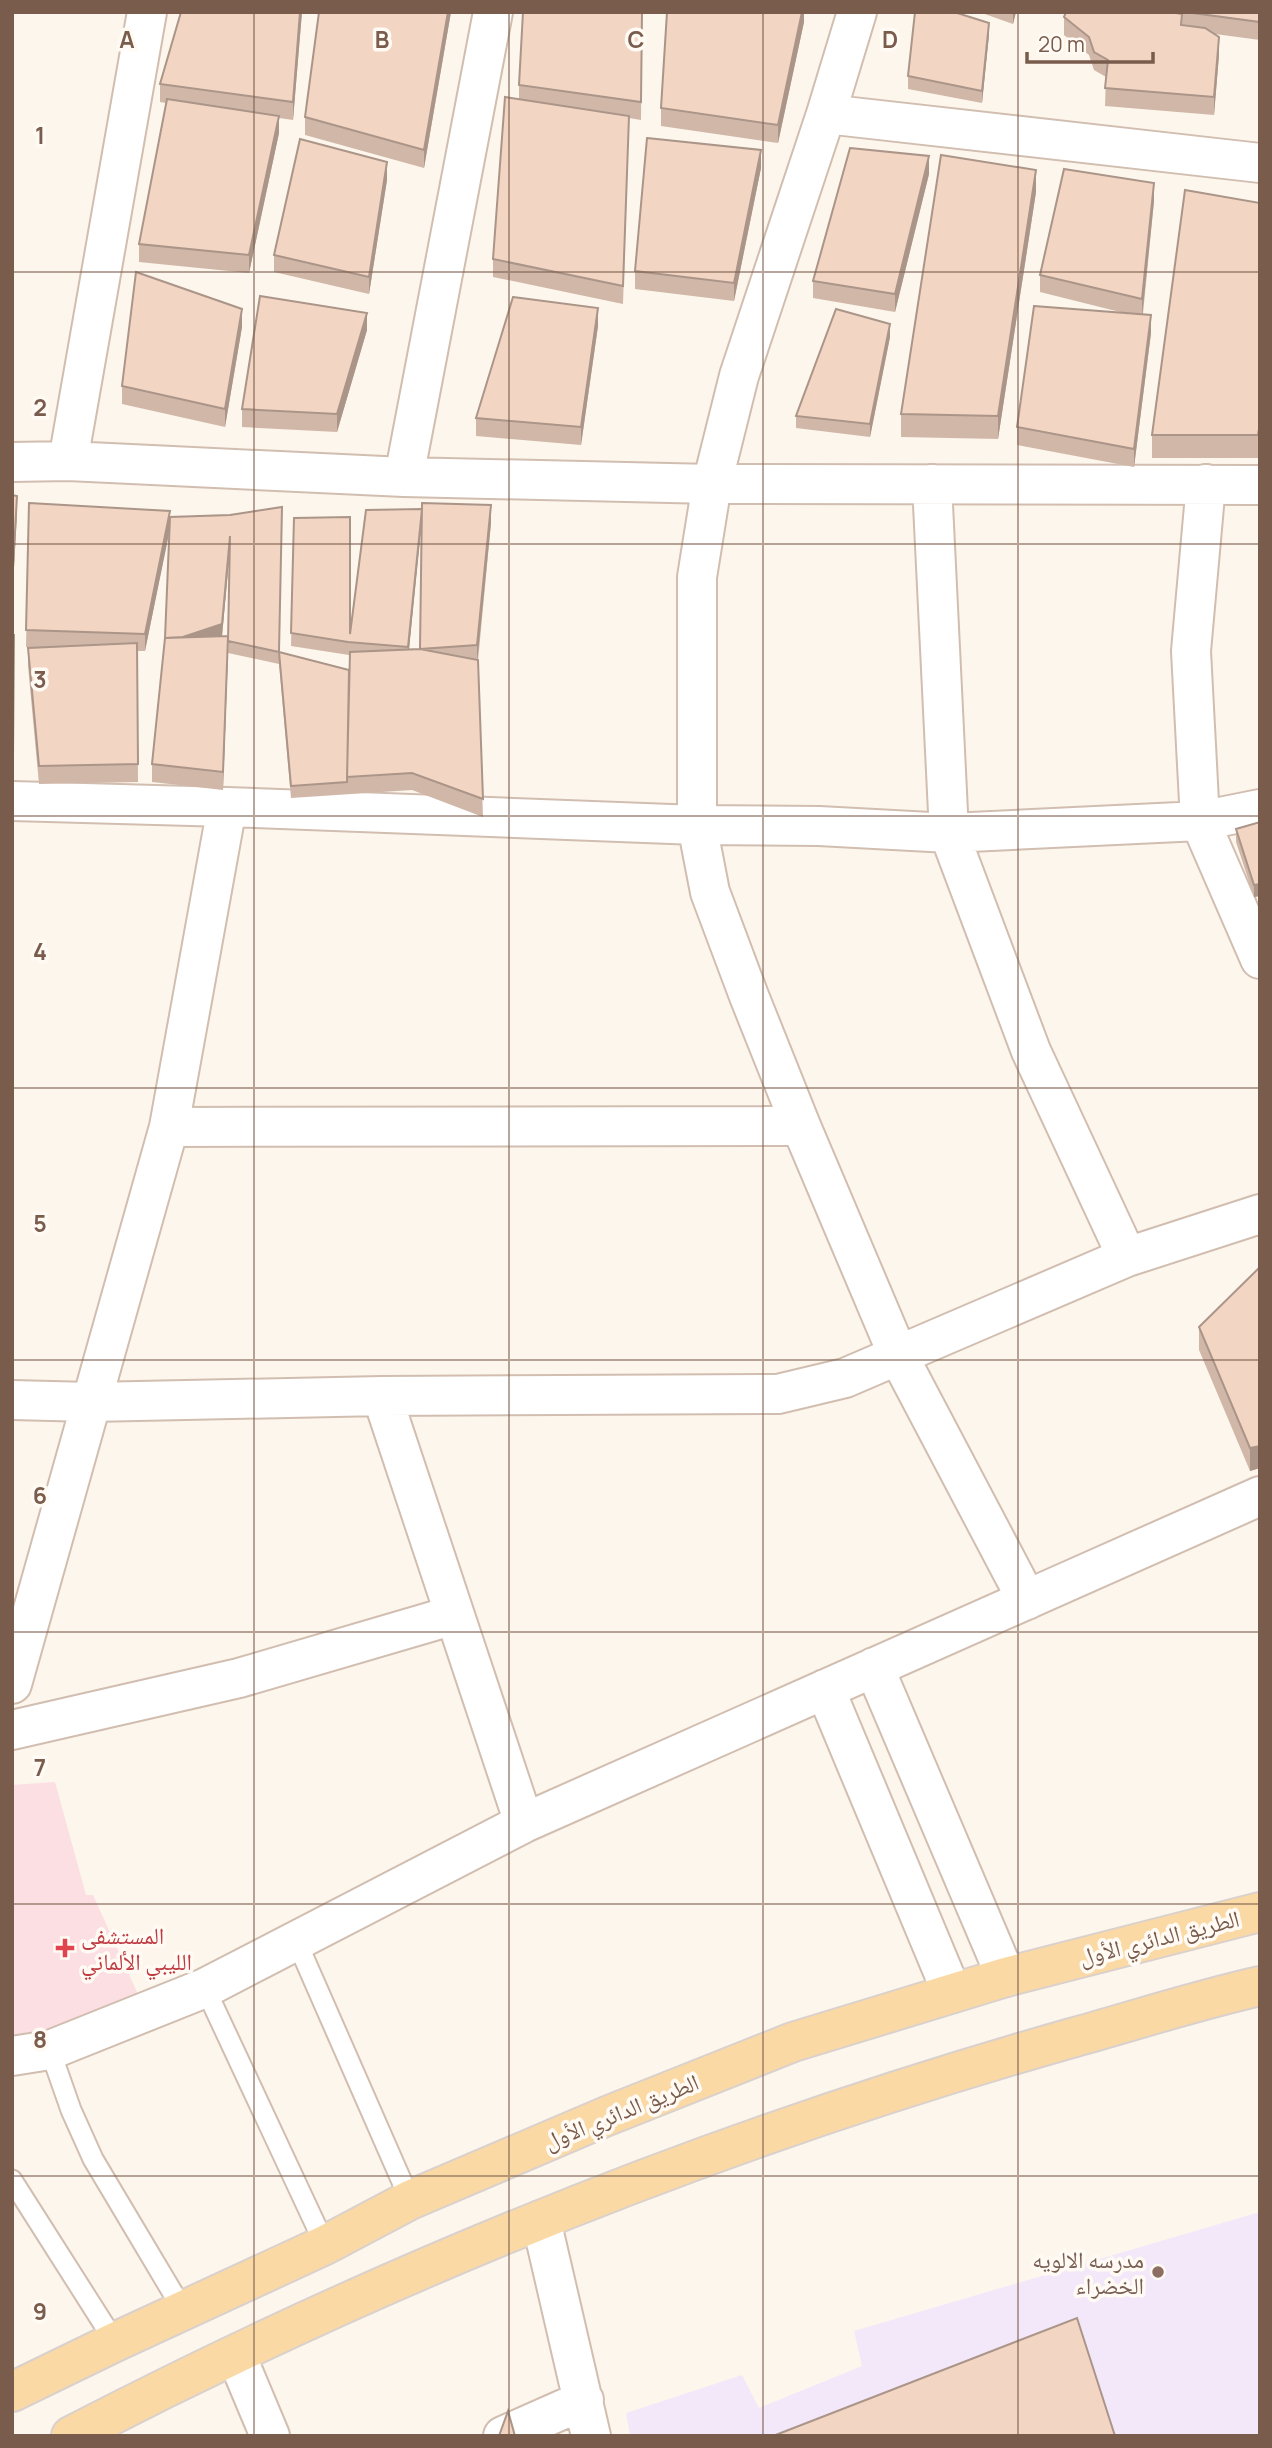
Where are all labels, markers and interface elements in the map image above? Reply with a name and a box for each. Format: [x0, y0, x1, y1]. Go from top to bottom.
scale bar [1027, 21, 1153, 65]
text: A [119, 23, 135, 55]
text: B [375, 23, 389, 55]
text: C [628, 23, 645, 55]
text: D [882, 23, 898, 55]
text: 20 m [1038, 30, 1085, 58]
text: 1 [35, 119, 45, 151]
text: 2 [33, 391, 47, 423]
text: 3 [33, 663, 47, 695]
text: 4 [33, 935, 47, 967]
text: 5 [33, 1207, 47, 1239]
text: 6 [33, 1479, 47, 1511]
text: 7 [34, 1751, 46, 1783]
street label: الطريق الدائري الأول [1075, 1902, 1244, 1976]
place label: المستشفى الليبي الألماني [81, 1919, 192, 1981]
marker: المستشفى الليبي الألماني [55, 1938, 75, 1958]
text: 8 [33, 2023, 47, 2055]
street label: الطريق الدائري الأول [539, 2065, 705, 2160]
place label: مدرسه الالويه الخضراء [1032, 2243, 1144, 2301]
marker: مدرسه الالويه الخضراء [1150, 2264, 1166, 2280]
text: 9 [33, 2295, 47, 2327]

